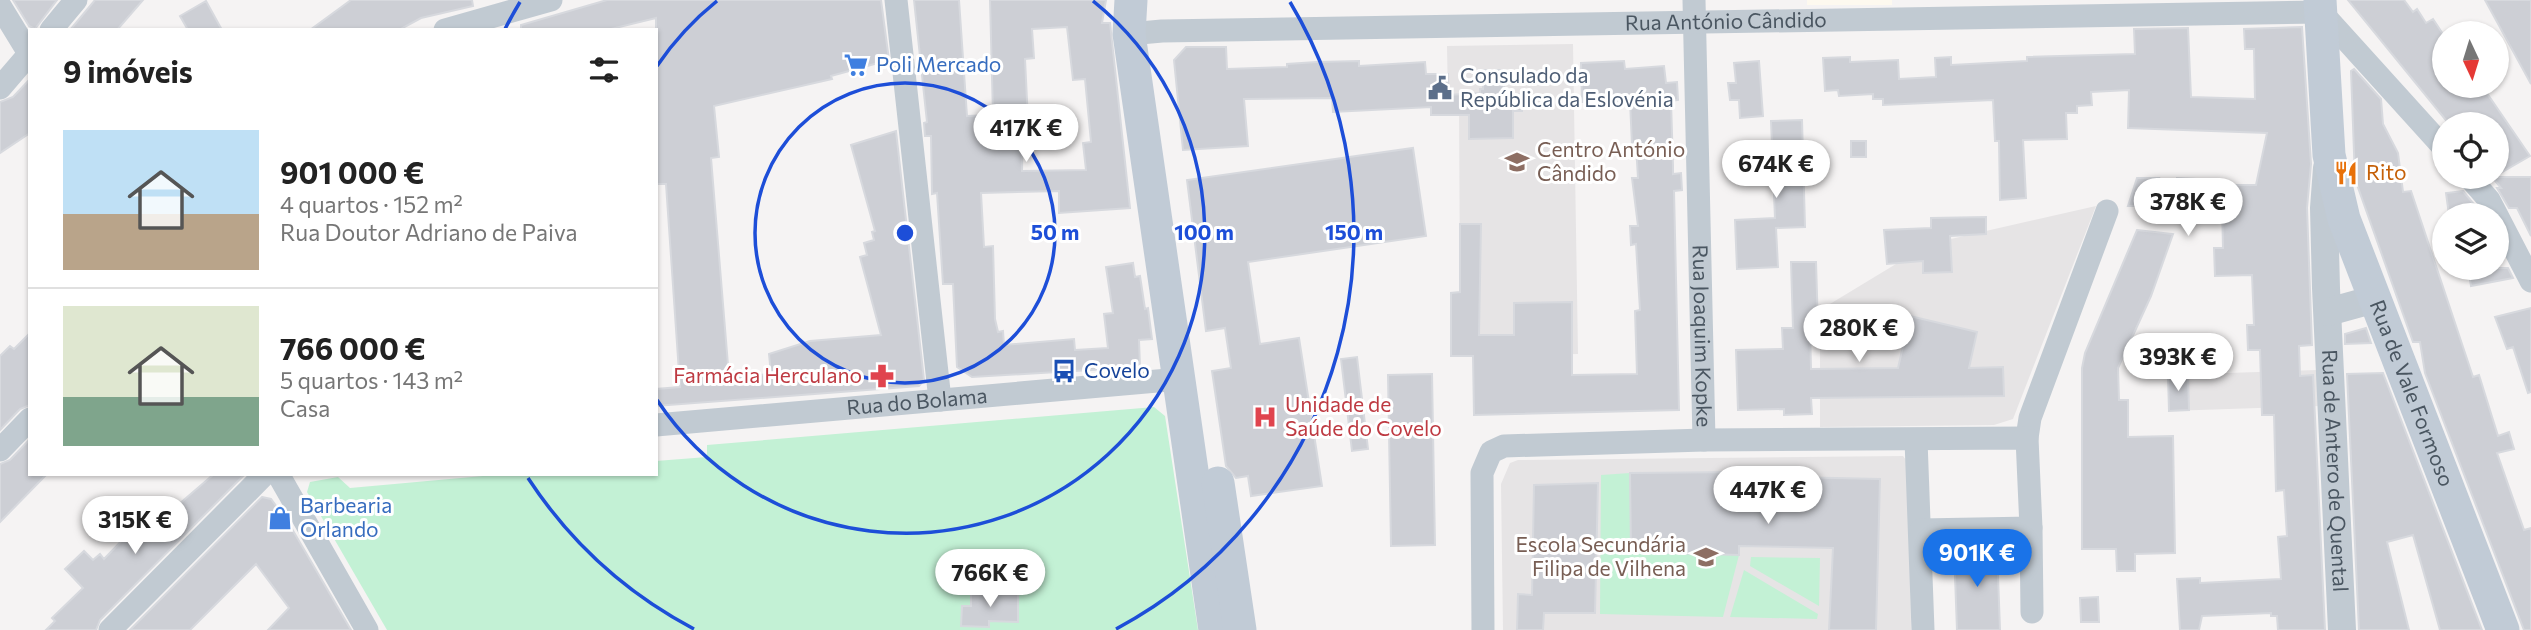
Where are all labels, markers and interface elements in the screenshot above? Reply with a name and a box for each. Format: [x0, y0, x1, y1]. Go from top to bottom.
street label: Rua António Cândido [1625, 6, 1827, 34]
north arrow [2432, 21, 2510, 98]
map controls [2432, 21, 2509, 280]
icon: filters [585, 51, 623, 89]
supermarket icon: Poli Mercado [842, 51, 870, 79]
place label: Poli Mercado [876, 51, 1001, 76]
text: 9 imóveis [63, 52, 193, 89]
place label: Consulado da República da Eslovénia [1460, 62, 1674, 111]
public building icon: Consulado da República da Eslovénia [1426, 74, 1454, 102]
pin: 417K € [969, 104, 1083, 164]
button: locate [2432, 112, 2509, 189]
text: 417K € [989, 113, 1063, 141]
place label: Centro António Cândido [1537, 136, 1685, 185]
pin: 674K € [1719, 140, 1833, 200]
school or university icon: Centro António Cândido [1503, 148, 1531, 176]
text: 674K € [1738, 149, 1814, 177]
text: 901 000 € [280, 153, 424, 190]
icon: home [119, 158, 203, 242]
restaurant icon: Rito [2332, 159, 2360, 187]
place label: Rito [2366, 159, 2406, 184]
pin: 378K € [2131, 178, 2245, 238]
text: 378K € [2150, 187, 2226, 215]
text: 4 quartos · 152 m² [280, 190, 463, 218]
button: layers [2432, 203, 2509, 280]
text: Rua Doutor Adriano de Paiva [280, 218, 578, 246]
text: 50 m [1031, 219, 1079, 244]
text: 100 m [1174, 219, 1234, 244]
text: 150 m [1325, 219, 1383, 244]
centre of rings [893, 221, 917, 245]
street label: Rua Joaquim Kopke [1689, 244, 1718, 427]
street label: Rua de Vale Formoso [2365, 296, 2460, 490]
pin: 280K € [1802, 304, 1916, 364]
text: 280K € [1819, 313, 1899, 341]
text: 766 000 € [280, 329, 426, 366]
icon: home [119, 334, 203, 418]
pin: 393K € [2121, 334, 2235, 393]
text: 393K € [2139, 342, 2217, 370]
street label: Rua de Antero de Quental [2318, 349, 2354, 593]
bus stop icon: Covelo [1050, 357, 1078, 385]
place label: Covelo [1084, 357, 1150, 382]
place label: Farmácia Herculano [673, 362, 862, 387]
pharmacy icon: Farmácia Herculano [868, 362, 896, 390]
text: 5 quartos · 143 m² [280, 366, 463, 394]
street label: Rua do Bolama [845, 382, 988, 419]
place label: Unidade de Saúde do Covelo [1285, 391, 1442, 440]
text: Casa [280, 394, 330, 422]
hospital icon: Unidade de Saúde do Covelo [1251, 403, 1279, 431]
pin: 447K € [1711, 466, 1825, 526]
text: 447K € [1729, 475, 1807, 503]
place label: Barbearia Orlando [300, 492, 392, 541]
pin: 315K € [78, 496, 192, 556]
shop icon: Barbearia Orlando [266, 504, 294, 532]
text: 315K € [98, 505, 172, 533]
pin: 901K € [1920, 530, 2034, 589]
place label: Escola Secundária Filipa de Vilhena [1515, 531, 1686, 580]
text: 901K € [1939, 538, 2015, 566]
school or university icon: Escola Secundária Filipa de Vilhena [1692, 543, 1720, 571]
pin: 766K € [933, 550, 1047, 609]
text: 766K € [951, 558, 1029, 586]

